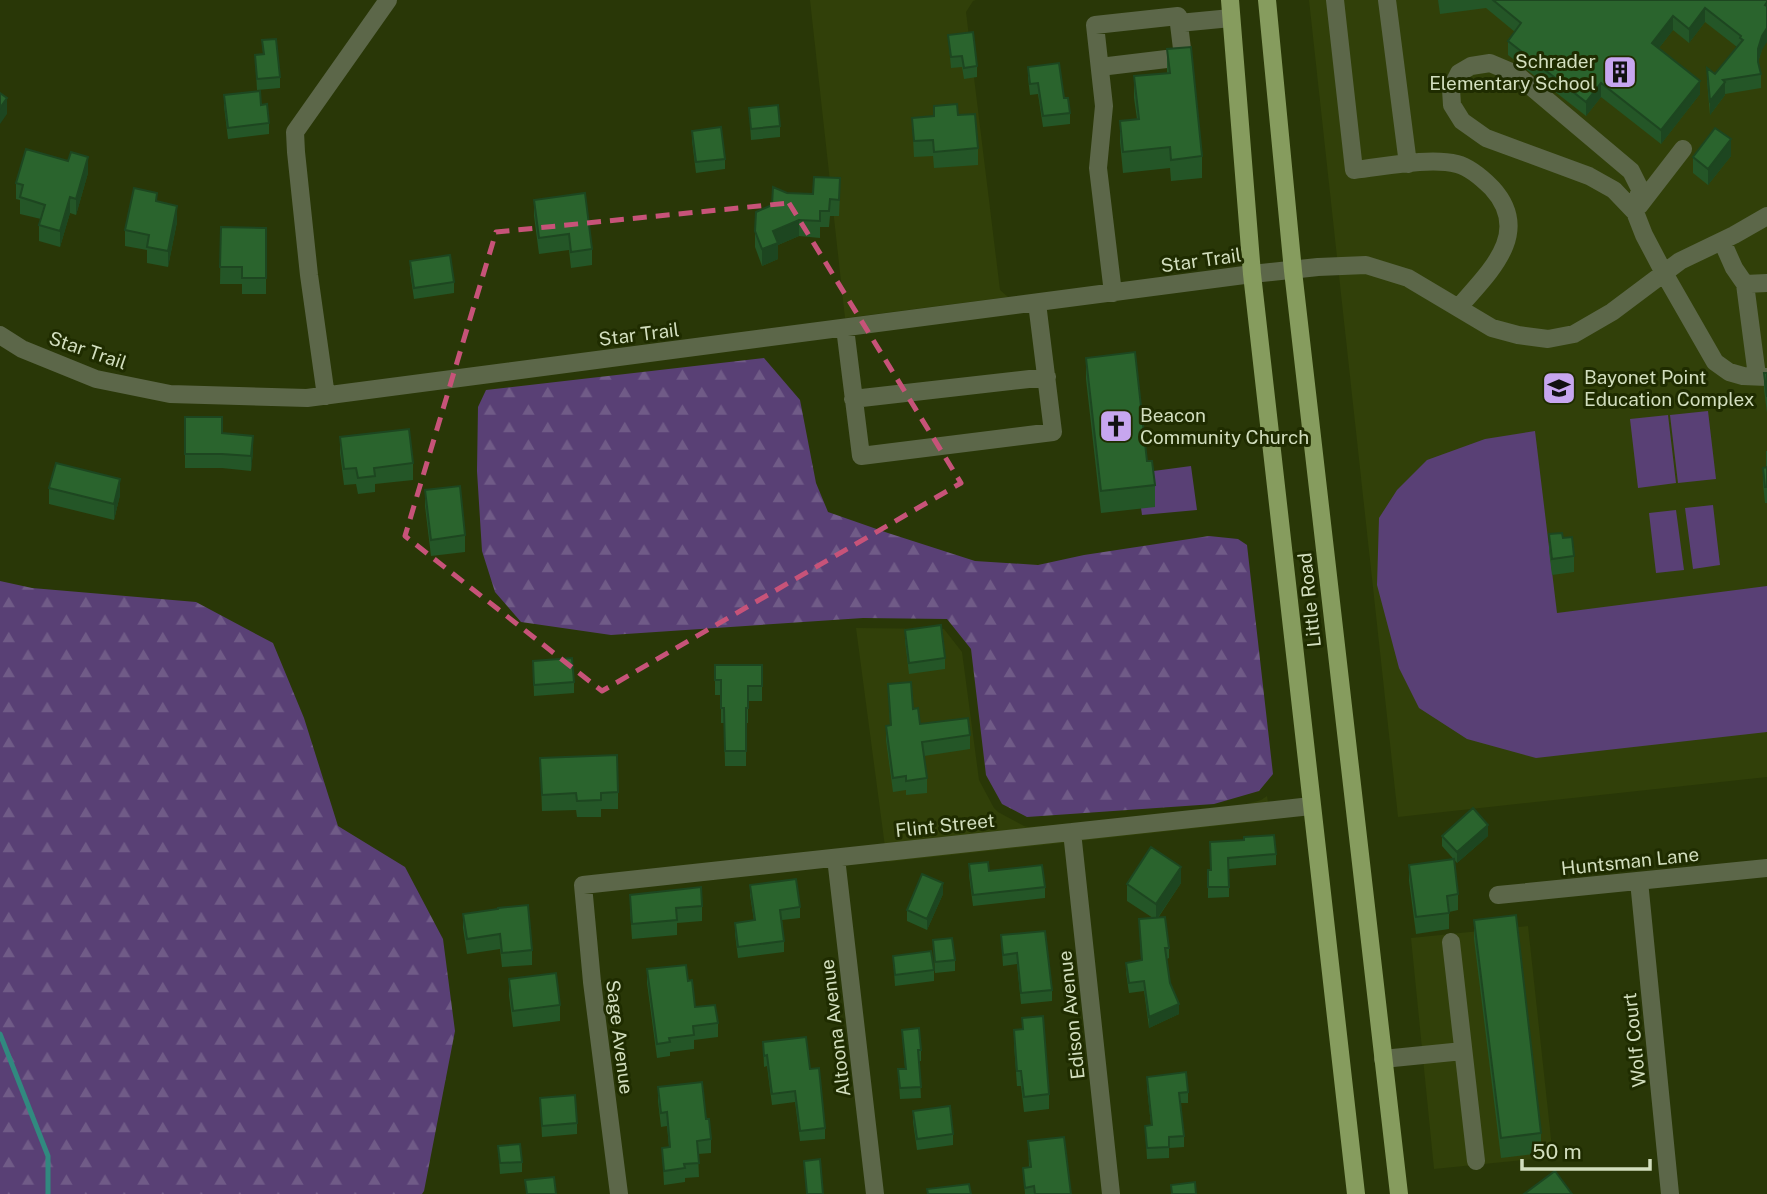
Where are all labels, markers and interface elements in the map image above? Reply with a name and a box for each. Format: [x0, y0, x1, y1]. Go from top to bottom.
place label: Schrader Elementary School [1429, 50, 1596, 94]
building icon: Schrader Elementary School [1601, 53, 1639, 91]
street label: Star Trail [1159, 243, 1243, 277]
street label: Star Trail [597, 318, 681, 350]
street label: Star Trail [46, 326, 130, 374]
place label: Bayonet Point Education Complex [1584, 366, 1755, 410]
school or university icon: Bayonet Point Education Complex [1540, 369, 1578, 407]
place label: Beacon Community Church [1140, 404, 1309, 448]
church icon: Beacon Community Church [1097, 407, 1135, 445]
street label: Little Road [1293, 552, 1325, 648]
street label: Flint Street [894, 809, 996, 841]
street label: Huntsman Lane [1560, 843, 1700, 879]
street label: Edison Avenue [1053, 950, 1089, 1080]
street label: Altoona Avenue [816, 958, 854, 1098]
street label: Sage Avenue [602, 978, 638, 1096]
street label: Wolf Court [1618, 992, 1650, 1088]
scale bar [1522, 1128, 1650, 1172]
text: 50 m [1532, 1139, 1582, 1164]

